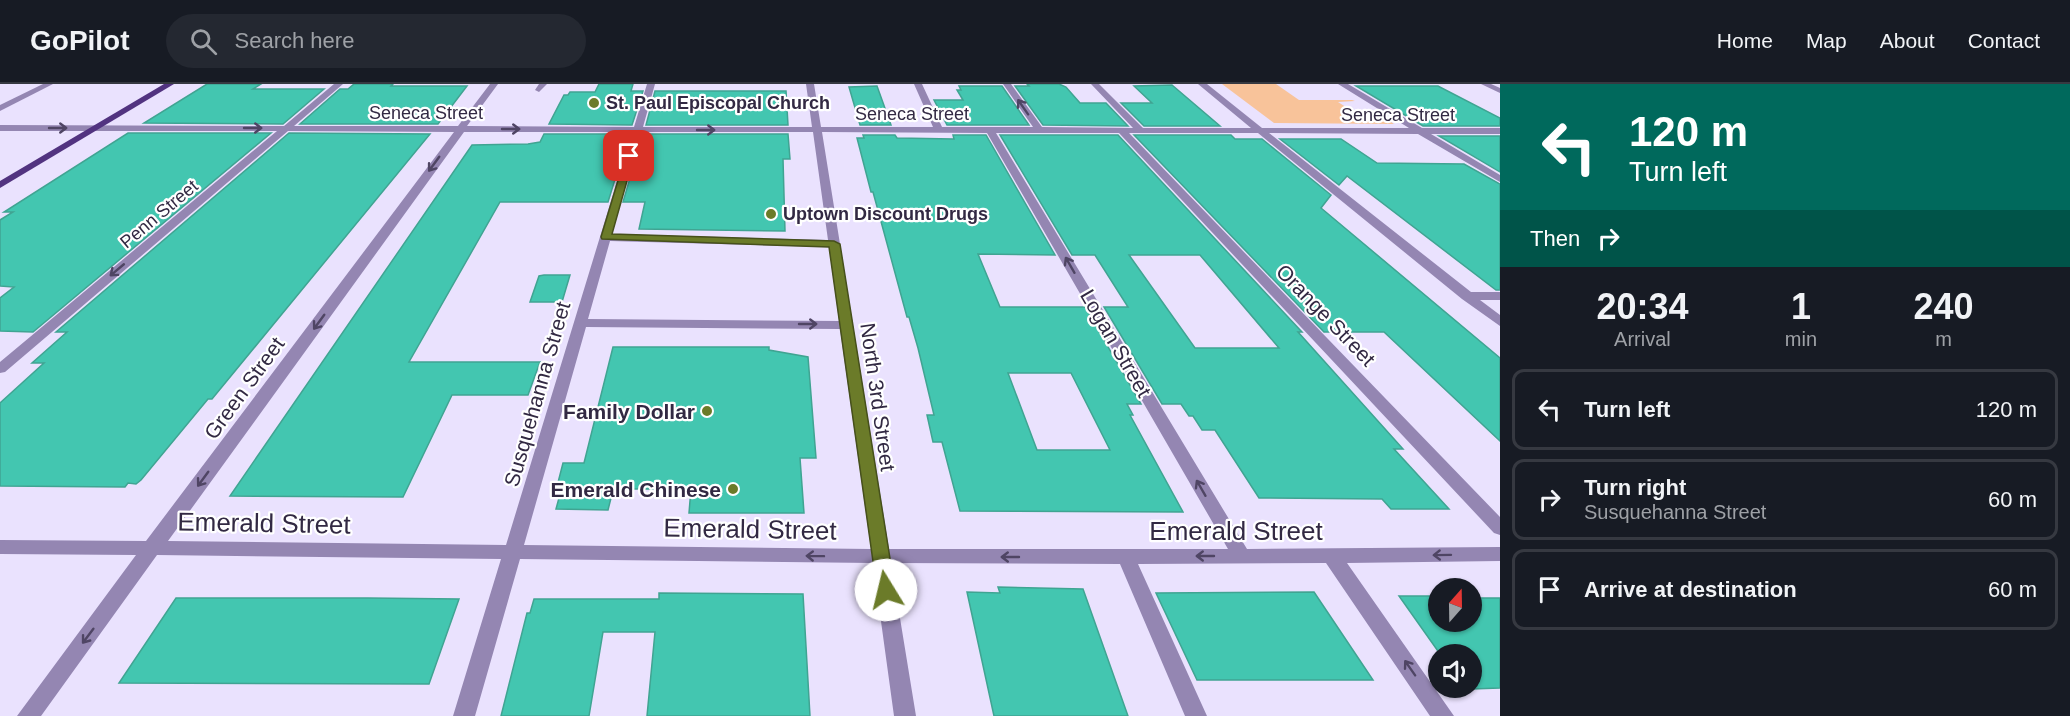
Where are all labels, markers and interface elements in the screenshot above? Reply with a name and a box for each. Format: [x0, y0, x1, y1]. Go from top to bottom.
search box [166, 14, 586, 68]
text: GoPilot [30, 25, 130, 56]
icon: search [187, 25, 220, 58]
text: Search here [235, 28, 354, 53]
text: Home [1717, 29, 1773, 52]
text: Map [1806, 29, 1847, 52]
text: About [1880, 29, 1935, 52]
text: Contact [1968, 29, 2040, 52]
place label: St. Paul Episcopal Church [606, 93, 830, 113]
marker: St. Paul Episcopal Church [587, 96, 601, 110]
one-way arrow [1017, 100, 1029, 116]
street label: Seneca Street [369, 103, 483, 123]
street label: Seneca Street [855, 104, 969, 124]
street label: Seneca Street [1341, 105, 1455, 125]
icon: left [1530, 108, 1608, 186]
text: 120 m [1629, 108, 1748, 155]
one-way arrow [48, 122, 68, 134]
one-way arrow [243, 122, 263, 134]
one-way arrow [501, 123, 521, 135]
one-way arrow [696, 124, 716, 136]
pin [603, 130, 654, 181]
icon: arrive [612, 139, 645, 172]
one-way arrow [428, 156, 440, 172]
text: Turn left [1629, 157, 1727, 187]
street label: Penn Street [116, 176, 202, 252]
place label: Uptown Discount Drugs [783, 204, 988, 224]
marker: Uptown Discount Drugs [764, 207, 778, 221]
icon: right [1592, 222, 1625, 255]
text: Then [1530, 226, 1580, 251]
one-way arrow [1063, 257, 1075, 274]
street label: Orange Street [1272, 260, 1380, 371]
one-way arrow [110, 263, 125, 277]
street label: Logan Street [1076, 285, 1156, 401]
text: 20:34 [1596, 286, 1688, 327]
text: 1 [1791, 286, 1811, 327]
text: 240 [1913, 286, 1974, 327]
street label: Susquehanna Street [500, 299, 574, 489]
one-way arrow [312, 313, 325, 329]
one-way arrow [798, 319, 818, 330]
street label: North 3rd Street [856, 321, 900, 473]
text: Arrival [1614, 328, 1671, 350]
text: min [1785, 328, 1817, 350]
text: m [1935, 328, 1952, 350]
street label: Green Street [199, 332, 289, 443]
icon: left [1533, 393, 1566, 426]
text: Turn left [1584, 397, 1670, 422]
text: 120 m [1976, 397, 2037, 422]
place label: Family Dollar [563, 400, 695, 423]
marker: Family Dollar [700, 404, 714, 418]
one-way arrow [197, 470, 210, 486]
text: Turn right [1584, 475, 1686, 500]
place label: Emerald Chinese [551, 478, 721, 501]
one-way arrow [1194, 480, 1206, 497]
marker: Emerald Chinese [726, 482, 740, 496]
icon: right [1533, 483, 1566, 516]
text: 60 m [1988, 487, 2037, 512]
text: Susquehanna Street [1584, 501, 1766, 523]
street label: Emerald Street [177, 506, 352, 540]
street label: Emerald Street [663, 512, 838, 546]
street label: Emerald Street [1149, 516, 1323, 546]
one-way arrow [1432, 549, 1452, 560]
one-way arrow [805, 550, 825, 562]
one-way arrow [1195, 550, 1215, 562]
one-way arrow [1000, 551, 1020, 563]
position arrow [854, 558, 918, 622]
icon: arrive [1533, 573, 1566, 606]
text: Arrive at destination [1584, 577, 1797, 602]
text: 60 m [1988, 577, 2037, 602]
north arrow [1428, 578, 1482, 632]
map controls [1428, 578, 1482, 698]
one-way arrow [81, 627, 94, 643]
button: sound [1428, 644, 1482, 698]
one-way arrow [1404, 660, 1416, 677]

